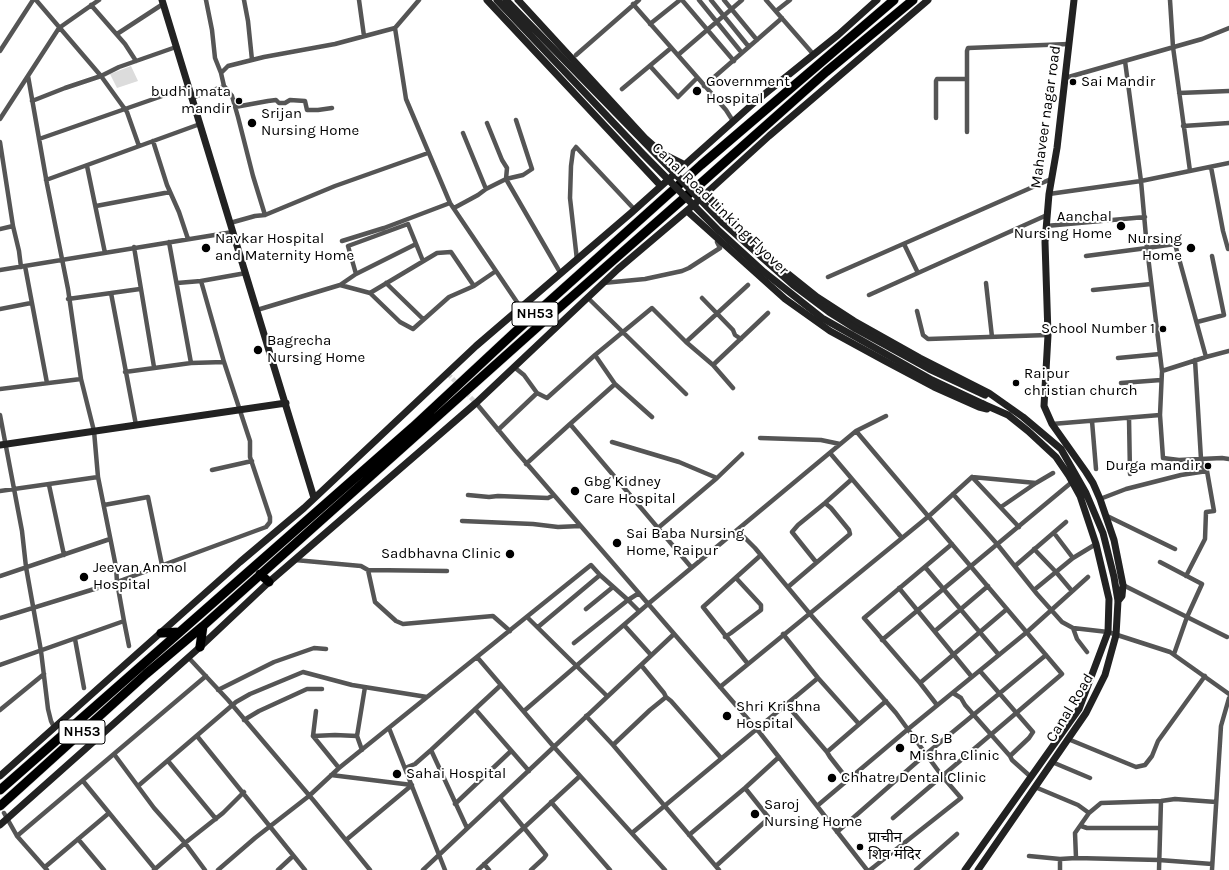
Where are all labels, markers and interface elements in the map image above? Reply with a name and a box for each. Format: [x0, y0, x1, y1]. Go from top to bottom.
street label: Mahaveer nagar road [1027, 44, 1065, 190]
place label: Government Hospital [706, 73, 790, 108]
place label: Sai Mandir [1081, 73, 1155, 91]
marker: Sai Mandir [1068, 77, 1078, 87]
place label: budhi mata mandir [151, 83, 231, 118]
marker: Government Hospital [691, 85, 703, 97]
marker: budhi mata mandir [234, 96, 244, 106]
place label: Srijan Nursing Home [261, 105, 359, 140]
marker: Srijan Nursing Home [246, 117, 258, 129]
street label: Canal Road Linking Flyover [648, 139, 792, 279]
place label: Aanchal Nursing Home [1014, 208, 1112, 243]
marker: Aanchal Nursing Home [1115, 220, 1127, 232]
place label: Navkar Hospital and Maternity Home [215, 230, 354, 265]
place label: Nursing Home [1127, 230, 1182, 265]
marker: Navkar Hospital and Maternity Home [200, 242, 212, 254]
marker: Nursing Home [1185, 242, 1197, 254]
road number: NH53 [512, 302, 558, 326]
place label: School Number 1 [1041, 320, 1155, 338]
marker: School Number 1 [1158, 324, 1168, 334]
place label: Bagrecha Nursing Home [267, 332, 365, 367]
marker: Bagrecha Nursing Home [252, 344, 264, 356]
place label: Raipur christian church [1024, 365, 1138, 400]
marker: Raipur christian church [1011, 378, 1021, 388]
place label: Durga mandir [1105, 457, 1200, 475]
marker: Durga mandir [1203, 461, 1213, 471]
place label: Gbg Kidney Care Hospital [584, 473, 676, 508]
marker: Gbg Kidney Care Hospital [569, 485, 581, 497]
place label: Sai Baba Nursing Home, Raipur [626, 525, 744, 560]
marker: Sai Baba Nursing Home, Raipur [611, 537, 623, 549]
place label: Sadbhavna Clinic [381, 545, 501, 563]
marker: Sadbhavna Clinic [504, 548, 516, 560]
place label: Jeevan Anmol Hospital [93, 559, 187, 594]
marker: Jeevan Anmol Hospital [78, 571, 90, 583]
street label: Canal Road [1042, 670, 1098, 746]
place label: Shri Krishna Hospital [736, 698, 821, 733]
marker: Shri Krishna Hospital [721, 710, 733, 722]
road number: NH53 [59, 720, 105, 744]
place label: Dr. S B Mishra Clinic [909, 730, 999, 765]
marker: Dr. S B Mishra Clinic [894, 742, 906, 754]
place label: Sahai Hospital [406, 765, 506, 783]
marker: Sahai Hospital [391, 768, 403, 780]
place label: Chhatre Dental Clinic [841, 769, 986, 787]
marker: Chhatre Dental Clinic [826, 772, 838, 784]
place label: Saroj Nursing Home [764, 796, 862, 831]
marker: Saroj Nursing Home [749, 808, 761, 820]
place label: प्राचीन शिव मंदिर [868, 829, 921, 864]
marker: प्राचीन शिव मंदिर [855, 842, 865, 852]

